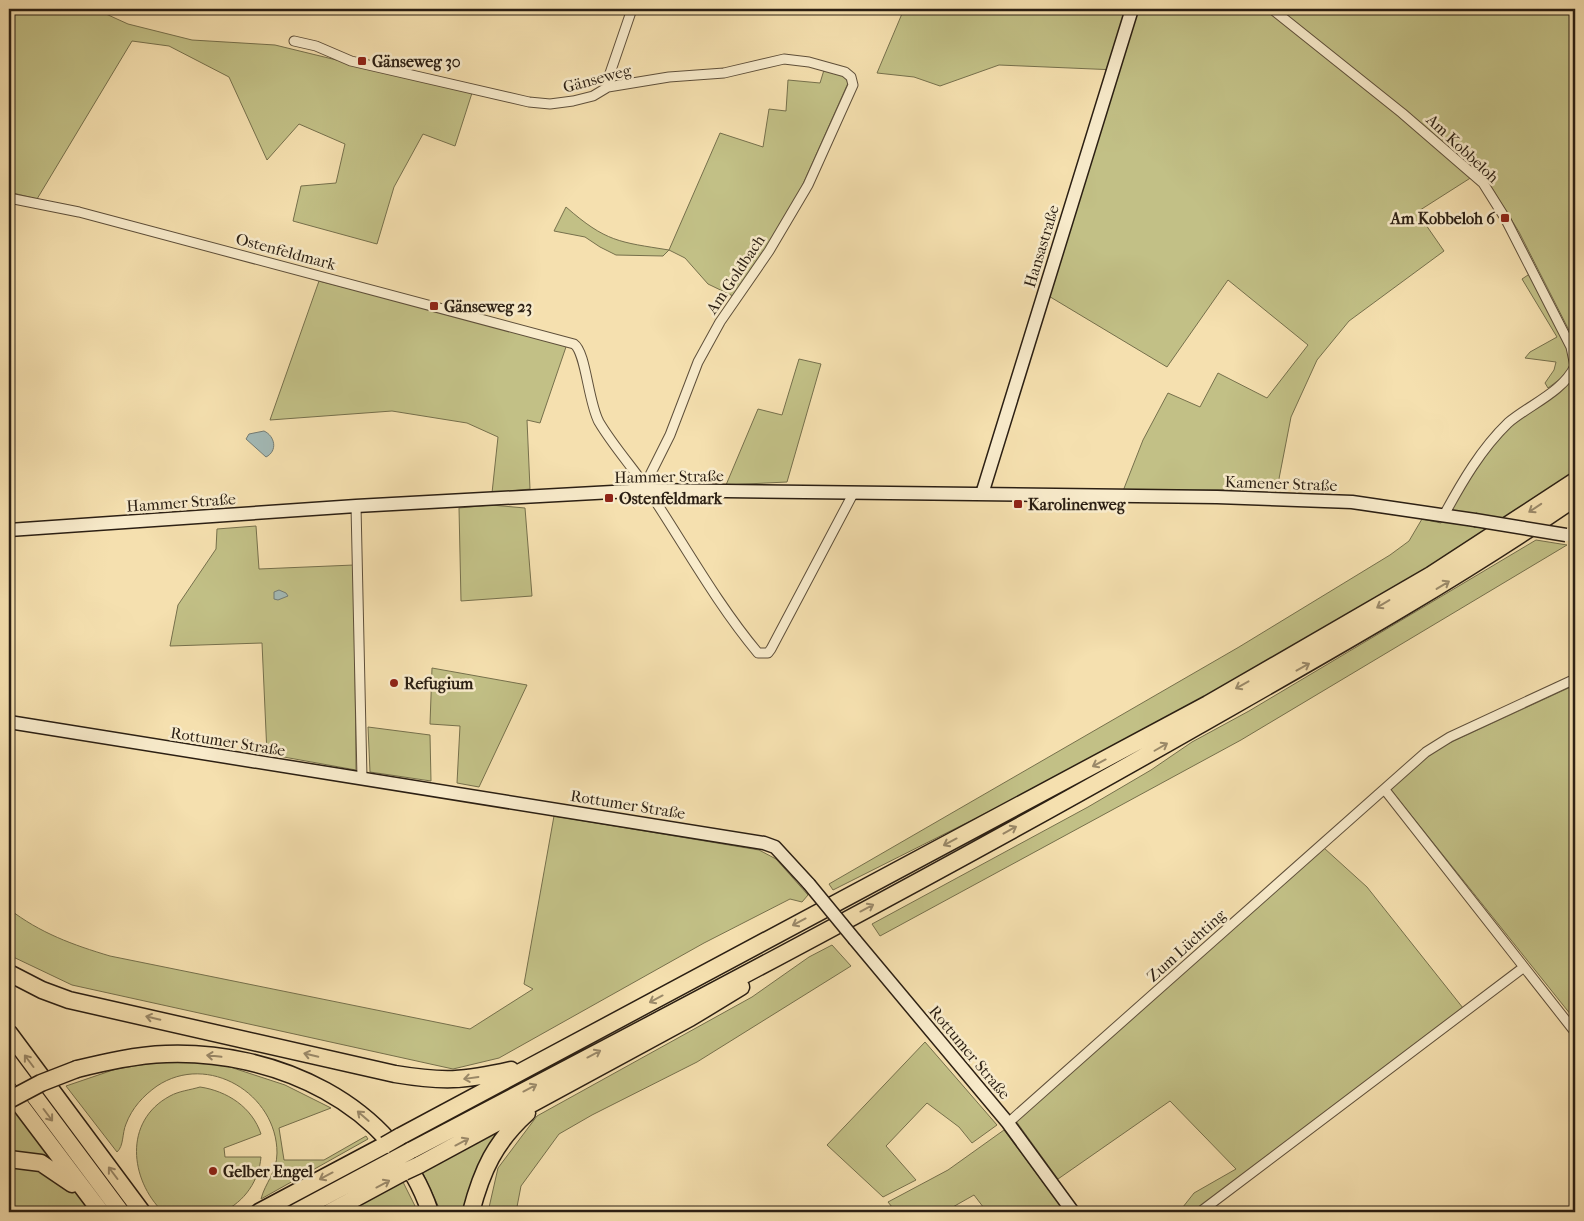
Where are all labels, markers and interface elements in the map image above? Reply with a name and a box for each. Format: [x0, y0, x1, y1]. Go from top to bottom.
place label: Gänseweg 30 [372, 52, 461, 72]
marker: Gänseweg 30 [356, 55, 368, 67]
street label: Gänseweg [561, 60, 634, 97]
street label: Am Kobbeloh [1422, 109, 1503, 187]
street label: Hansastraße [1020, 203, 1063, 290]
place label: Am Kobbeloh 6 [1390, 209, 1495, 228]
marker: Am Kobbeloh 6 [1499, 212, 1511, 224]
street label: Ostenfeldmark [234, 229, 339, 274]
street label: Am Goldbach [701, 231, 769, 318]
place label: Gänseweg 23 [444, 297, 532, 317]
marker: Gänseweg 23 [428, 300, 440, 312]
street label: Hammer Straße [614, 466, 724, 487]
street label: Kamener Straße [1224, 472, 1338, 495]
street label: Hammer Straße [126, 489, 236, 516]
place label: Ostenfeldmark [619, 489, 723, 508]
marker: Ostenfeldmark [603, 492, 615, 504]
place label: Karolinenweg [1028, 495, 1126, 515]
marker: Karolinenweg [1012, 498, 1024, 510]
one-way arrow [1528, 503, 1542, 513]
one-way arrow [1435, 579, 1449, 589]
one-way arrow [1376, 600, 1390, 610]
one-way arrow [1295, 662, 1310, 672]
place label: Refugium [404, 674, 474, 694]
marker: Refugium [388, 677, 400, 689]
one-way arrow [1234, 680, 1249, 690]
street label: Rottumer Straße [169, 723, 287, 760]
one-way arrow [1154, 742, 1169, 752]
one-way arrow [1092, 758, 1107, 768]
street label: Rottumer Straße [569, 786, 687, 823]
one-way arrow [1002, 825, 1017, 835]
one-way arrow [942, 837, 957, 847]
one-way arrow [859, 903, 874, 912]
street label: Zum Lüchting [1143, 905, 1230, 986]
one-way arrow [792, 918, 807, 927]
one-way arrow [648, 994, 663, 1004]
street label: Rottumer Straße [925, 1002, 1014, 1103]
one-way arrow [145, 1013, 161, 1023]
one-way arrow [587, 1048, 601, 1058]
one-way arrow [303, 1049, 319, 1059]
one-way arrow [207, 1051, 223, 1061]
one-way arrow [24, 1054, 34, 1068]
one-way arrow [463, 1074, 479, 1084]
one-way arrow [522, 1083, 537, 1092]
one-way arrow [43, 1108, 54, 1121]
one-way arrow [357, 1110, 370, 1121]
one-way arrow [454, 1136, 468, 1146]
place label: Gelber Engel [223, 1162, 313, 1182]
marker: Gelber Engel [207, 1165, 219, 1177]
one-way arrow [108, 1166, 118, 1180]
one-way arrow [319, 1171, 334, 1181]
one-way arrow [375, 1179, 390, 1189]

